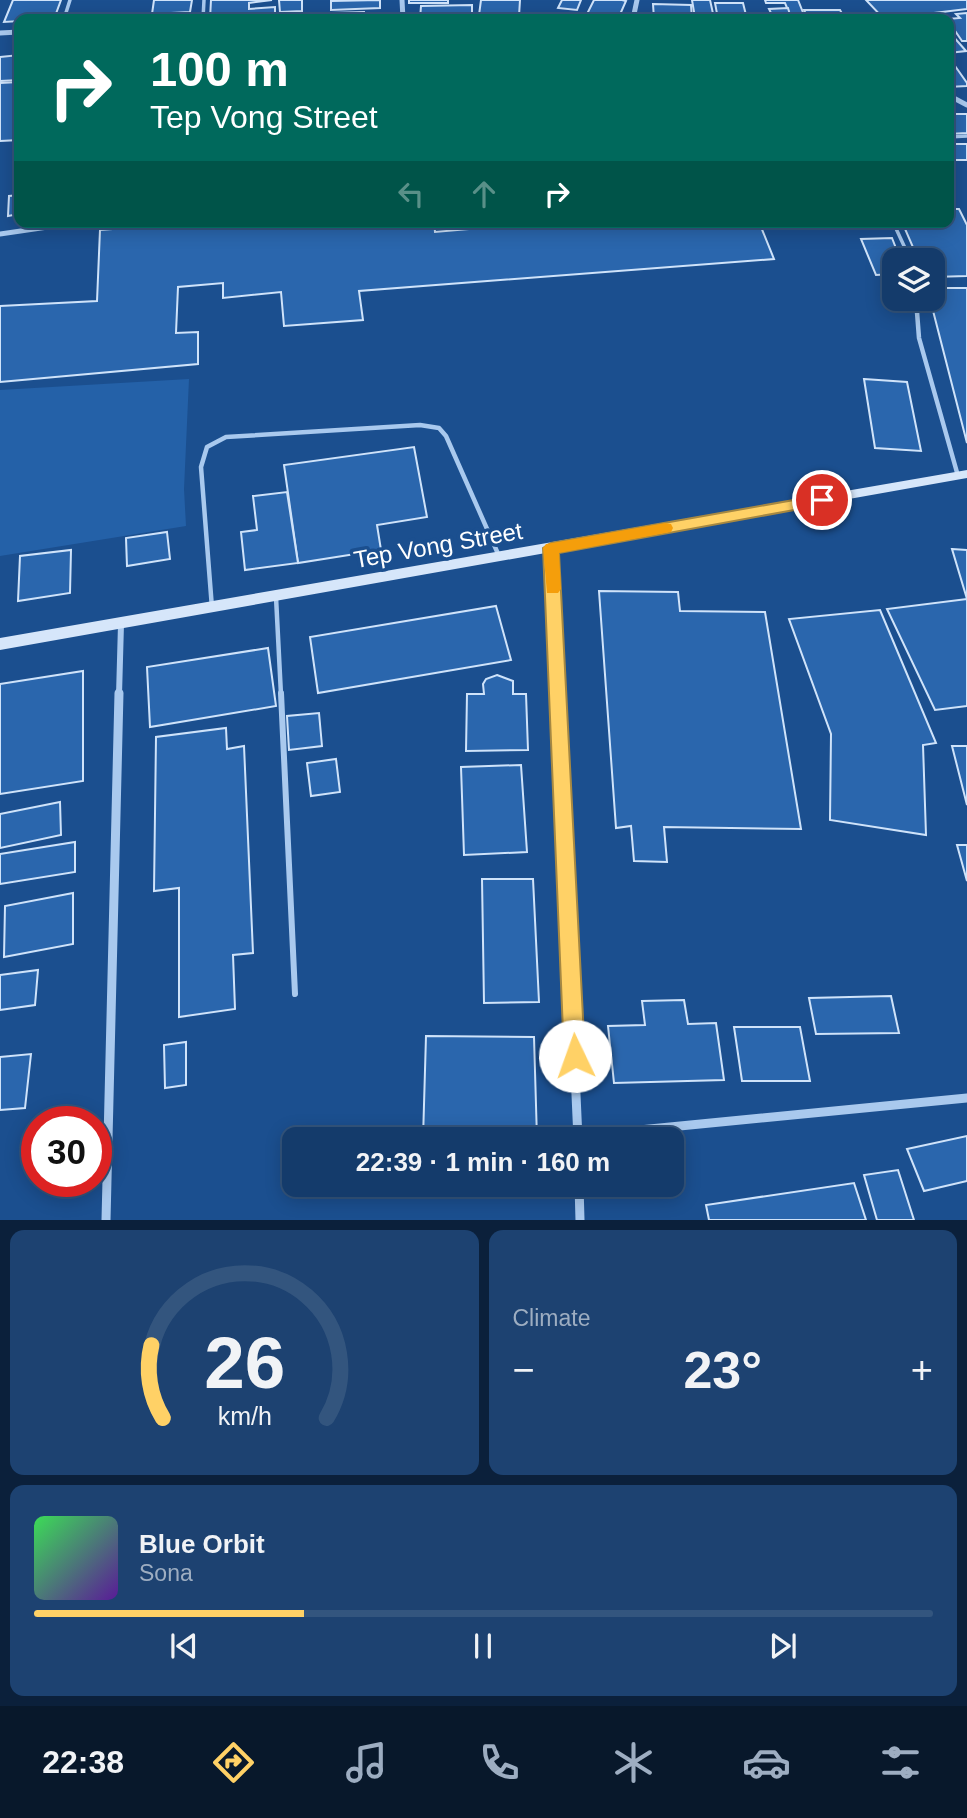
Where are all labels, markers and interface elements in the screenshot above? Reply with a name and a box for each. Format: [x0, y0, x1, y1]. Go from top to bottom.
icon: right [35, 42, 126, 133]
text: 100 m [150, 42, 289, 96]
text: Tep Vong Street [150, 99, 378, 135]
icon: left [392, 175, 430, 213]
icon: ahead [465, 175, 503, 213]
icon: right [538, 175, 576, 213]
map controls [882, 248, 945, 311]
button: layers [882, 248, 945, 311]
pin [792, 470, 852, 530]
icon: arrive [803, 481, 841, 519]
street label: Tep Vong Street [352, 517, 525, 573]
position arrow [538, 1019, 612, 1093]
speed limit sign: 30 [21, 1106, 112, 1197]
text: 22:39 · 1 min · 160 m [356, 1147, 610, 1177]
text: Climate [513, 1305, 590, 1331]
text: 26 [204, 1323, 285, 1404]
text: 23° [683, 1341, 762, 1399]
text: − [513, 1349, 535, 1391]
text: + [911, 1349, 933, 1391]
text: km/h [217, 1402, 271, 1430]
text: Blue Orbit [139, 1529, 265, 1559]
text: Sona [139, 1560, 193, 1586]
icon: previous [165, 1627, 203, 1665]
icon: pause [464, 1627, 502, 1665]
icon: next [764, 1627, 802, 1665]
icon: directions [209, 1738, 258, 1787]
icon: music [342, 1738, 391, 1787]
icon: phone [475, 1738, 524, 1787]
icon: climate [609, 1738, 658, 1787]
icon: car [742, 1738, 791, 1787]
icon: filters [876, 1738, 925, 1787]
text: 22:38 [42, 1744, 124, 1780]

